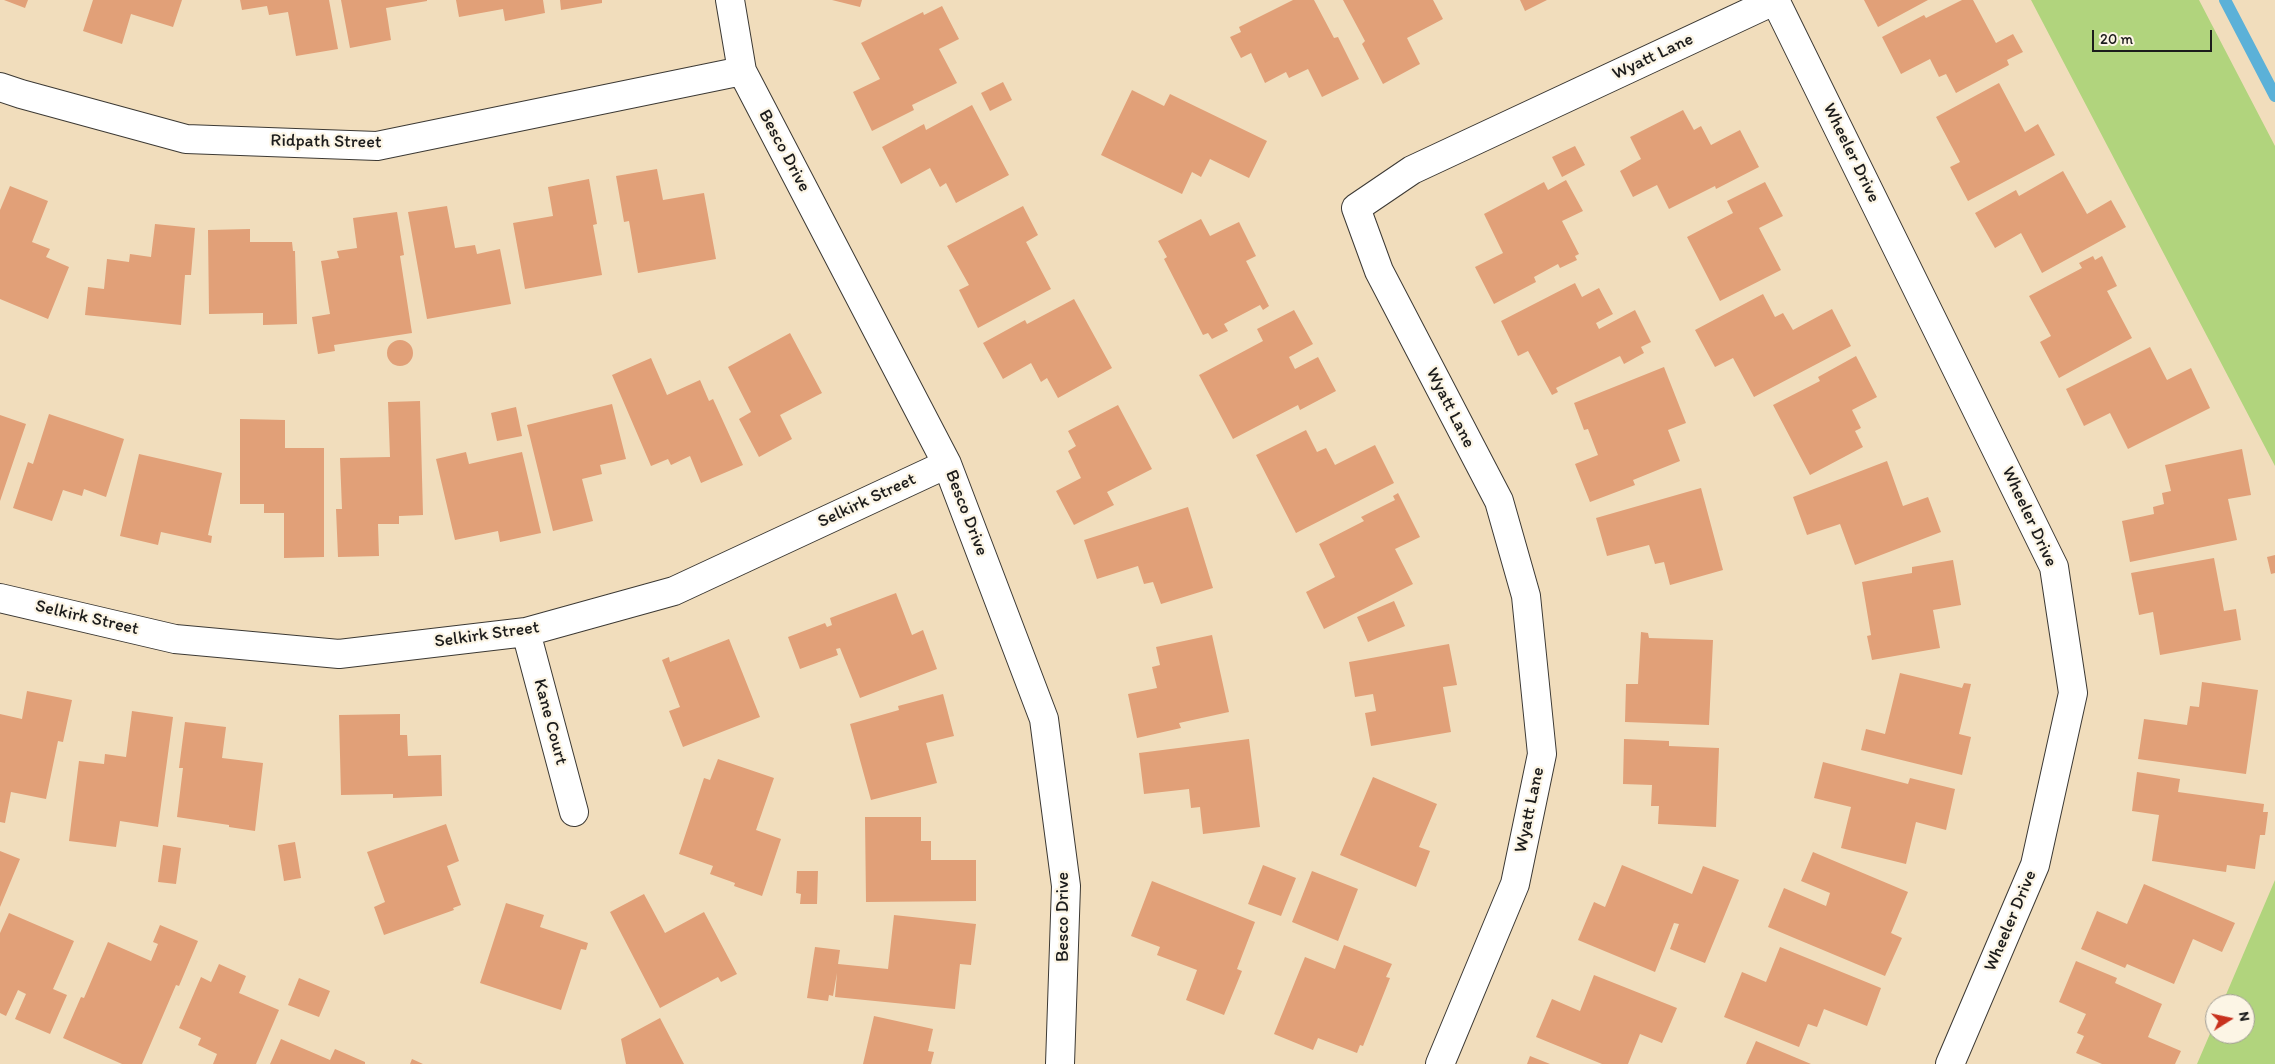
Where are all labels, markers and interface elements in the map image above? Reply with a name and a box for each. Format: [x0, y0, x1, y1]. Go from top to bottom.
scale bar [2095, 20, 2215, 52]
street label: Wyatt Lane [1609, 29, 1697, 85]
text: 20 m [2100, 30, 2133, 48]
street label: Wheeler Drive [1818, 100, 1884, 206]
street label: Besco Drive [753, 106, 815, 196]
street label: Ridpath Street [270, 130, 382, 154]
street label: Wyatt Lane [1421, 364, 1479, 452]
street label: Wheeler Drive [1996, 464, 2062, 570]
street label: Besco Drive [940, 467, 992, 559]
street label: Selkirk Street [815, 469, 919, 533]
street label: Selkirk Street [33, 596, 141, 640]
street label: Selkirk Street [433, 617, 541, 653]
street label: Kane Court [528, 677, 572, 767]
street label: Wyatt Lane [1510, 765, 1550, 855]
street label: Wheeler Drive [1980, 867, 2042, 975]
street label: Besco Drive [1052, 872, 1074, 962]
north arrow [2205, 994, 2255, 1044]
text: N [2235, 1010, 2253, 1023]

